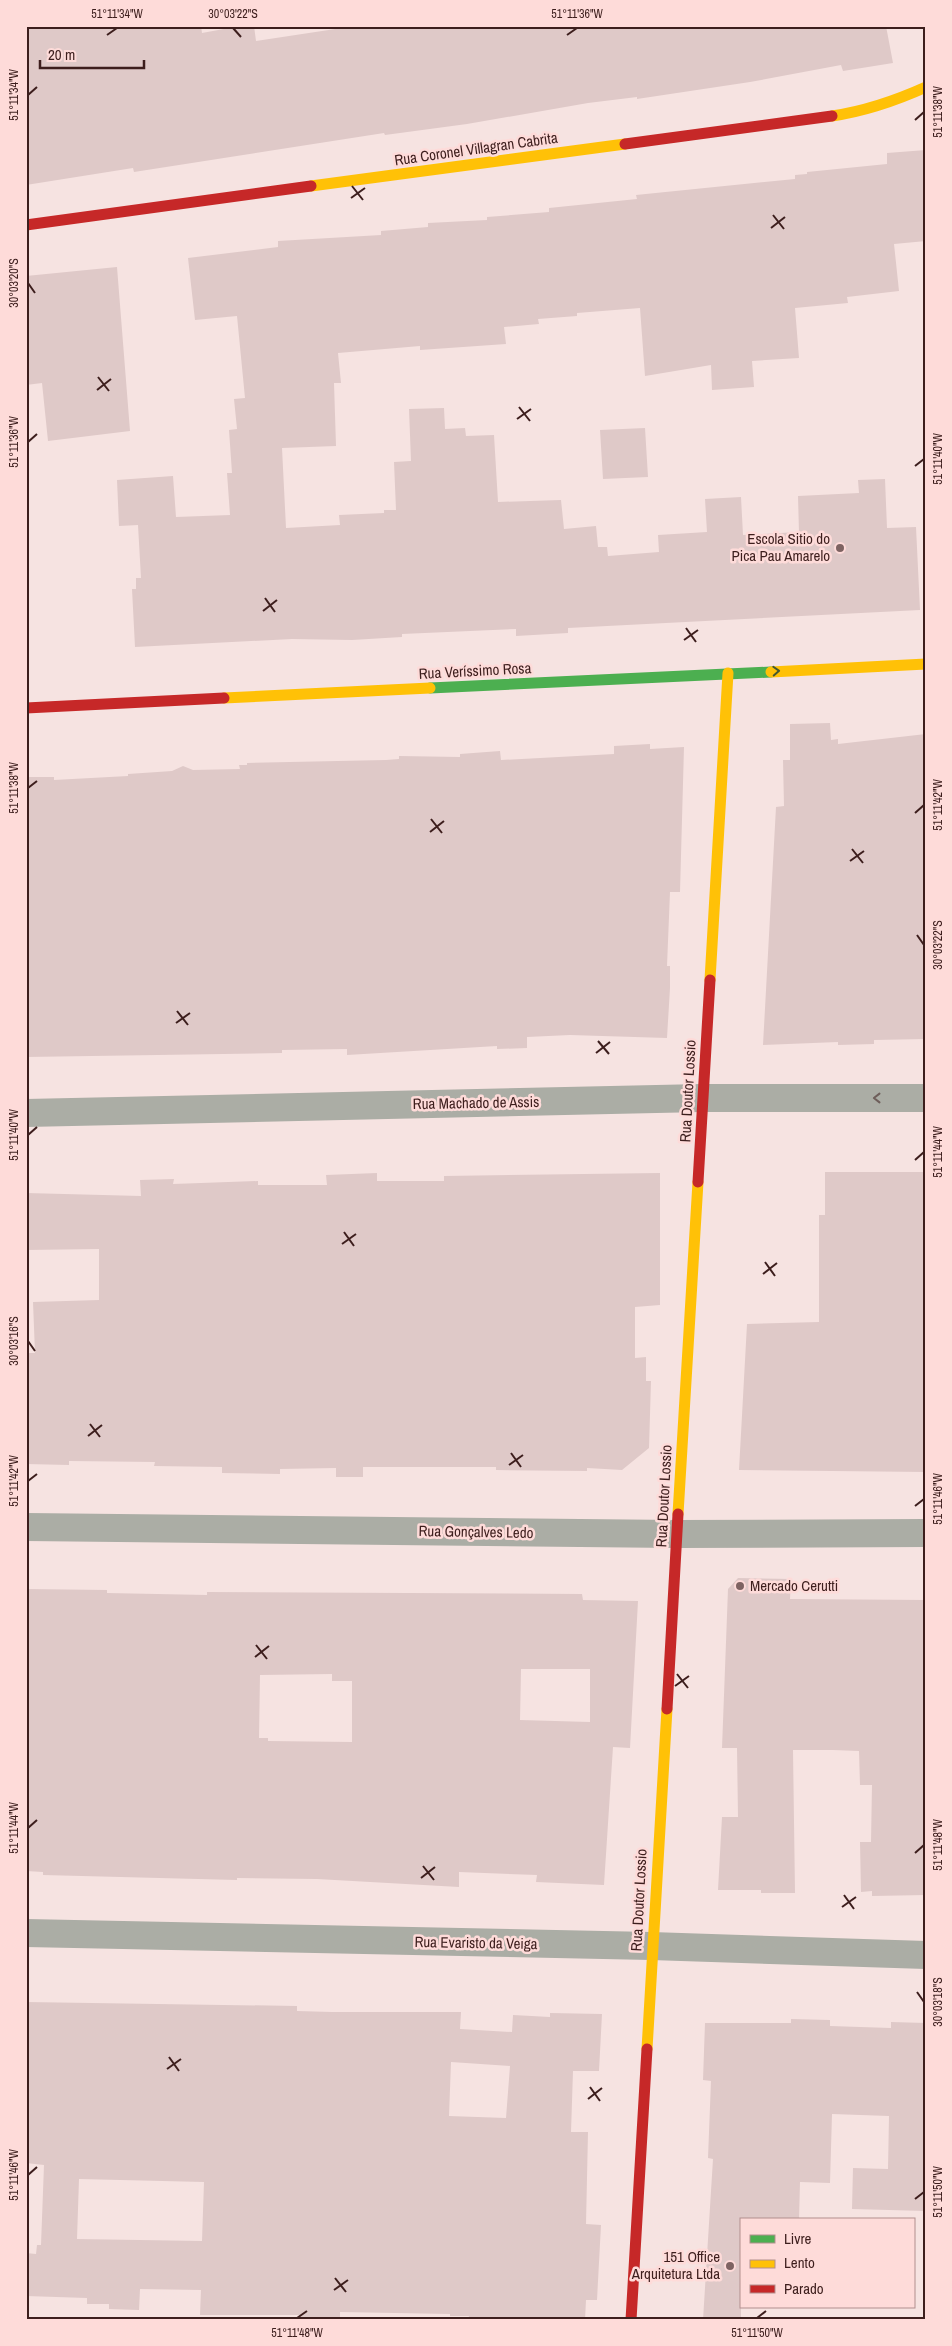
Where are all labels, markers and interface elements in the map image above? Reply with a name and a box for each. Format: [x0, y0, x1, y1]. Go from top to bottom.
text: 51°11'34"W [91, 6, 143, 22]
text: 30°03'22"S [208, 6, 258, 22]
text: 51°11'36"W [551, 6, 603, 22]
scale bar [40, 38, 144, 70]
text: 20 m [48, 44, 75, 65]
text: 51°11'34"W [6, 69, 22, 121]
text: 51°11'38"W [930, 86, 946, 138]
street label: Rua Coronel Villagran Cabrita [393, 127, 559, 170]
text: 30°03'20"S [6, 258, 22, 308]
text: 51°11'36"W [6, 416, 22, 468]
text: 51°11'40"W [930, 433, 946, 485]
place label: Escola Sitio do Pica Pau Amarelo [732, 528, 830, 566]
marker: Escola Sitio do Pica Pau Amarelo [834, 542, 846, 554]
street label: Rua Veríssimo Rosa [418, 657, 532, 684]
one-way arrow [772, 665, 780, 676]
text: 51°11'38"W [6, 762, 22, 814]
text: 51°11'42"W [930, 779, 946, 831]
text: 30°03'22"S [930, 920, 946, 970]
street label: Rua Doutor Lossio [674, 1039, 701, 1143]
street label: Rua Machado de Assis [413, 1091, 539, 1114]
one-way arrow [873, 1093, 880, 1103]
text: 51°11'40"W [6, 1109, 22, 1161]
text: 51°11'44"W [930, 1126, 946, 1178]
text: 30°03'16"S [6, 1316, 22, 1366]
street label: Rua Doutor Lossio [650, 1444, 677, 1548]
text: 51°11'42"W [6, 1455, 22, 1507]
text: 51°11'46"W [930, 1473, 946, 1525]
street label: Rua Gonçalves Ledo [418, 1520, 534, 1543]
place label: Mercado Cerutti [750, 1575, 838, 1596]
marker: Mercado Cerutti [734, 1580, 746, 1592]
text: 51°11'44"W [6, 1802, 22, 1854]
text: 51°11'48"W [930, 1819, 946, 1871]
street label: Rua Doutor Lossio [625, 1848, 652, 1952]
street label: Rua Evaristo da Veiga [414, 1931, 538, 1954]
text: 30°03'18"S [930, 1977, 946, 2027]
text: 51°11'46"W [6, 2149, 22, 2201]
text: 51°11'50"W [930, 2166, 946, 2218]
legend [740, 2218, 914, 2308]
text: Livre [784, 2228, 812, 2249]
place label: 151 Office Arquitetura Ltda [631, 2246, 720, 2284]
text: Lento [784, 2252, 815, 2273]
marker: 151 Office Arquitetura Ltda [724, 2260, 736, 2272]
text: Parado [784, 2278, 824, 2299]
text: 51°11'48"W [271, 2325, 323, 2341]
text: 51°11'50"W [731, 2325, 783, 2341]

